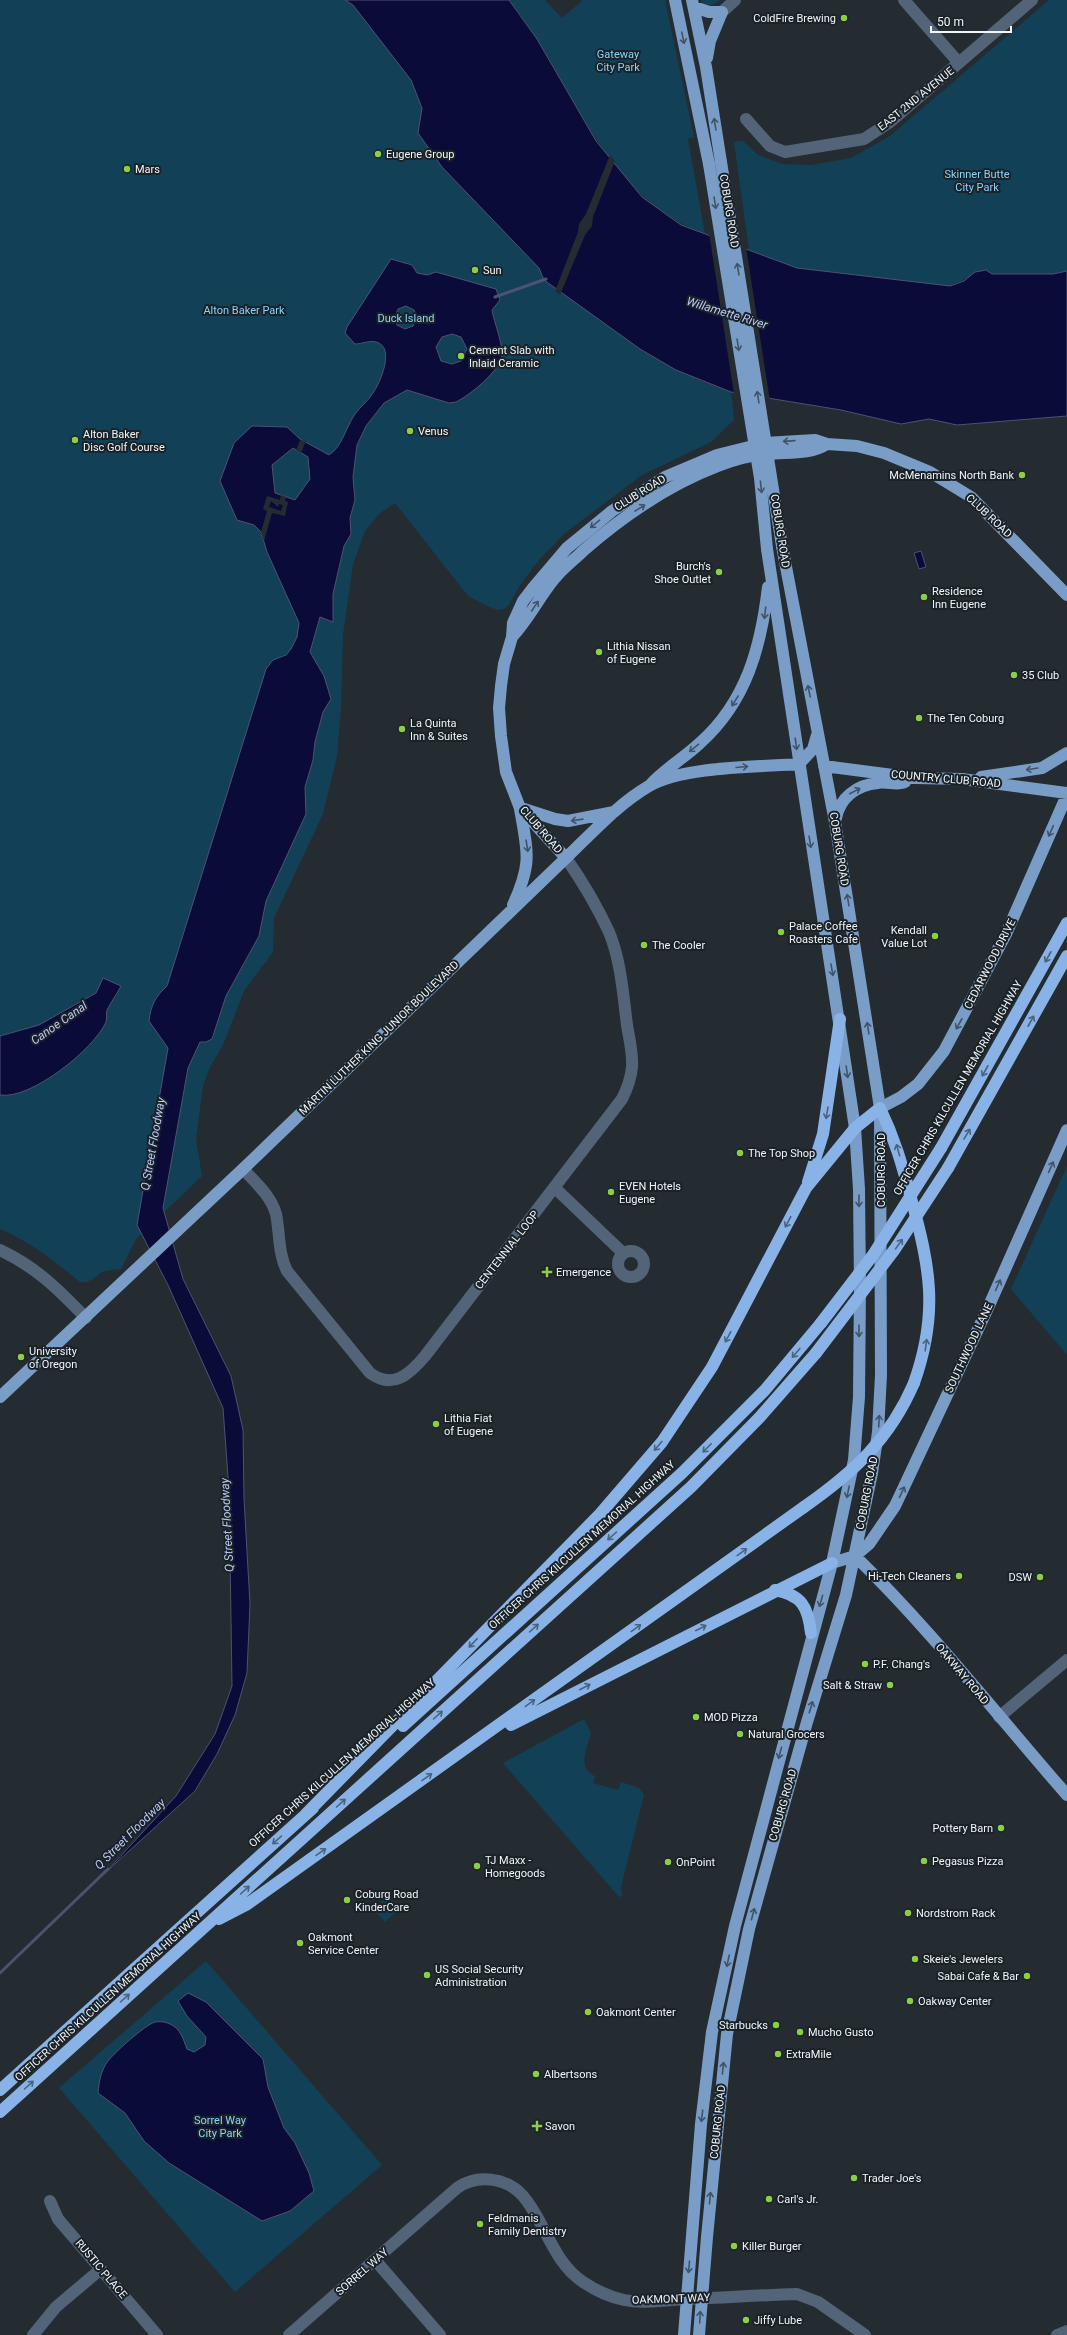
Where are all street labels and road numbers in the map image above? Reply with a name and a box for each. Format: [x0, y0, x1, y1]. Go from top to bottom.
street label: EAST 2ND AVENUE [875, 64, 957, 134]
street label: COBURG ROAD [717, 173, 741, 249]
street label: CLUB ROAD [612, 472, 668, 514]
street label: CLUB ROAD [963, 491, 1015, 541]
street label: COBURG ROAD [768, 493, 792, 569]
street label: COUNTRY CLUB ROAD [891, 768, 1001, 790]
street label: CLUB ROAD [517, 804, 565, 856]
street label: COBURG ROAD [827, 811, 851, 887]
street label: CEDARWOOD DRIVE [962, 917, 1018, 1011]
street label: MARTIN LUTHER KING JUNIOR BOULEVARD [296, 958, 462, 1118]
street label: OFFICER CHRIS KILCULLEN MEMORIAL HIGHWAY [891, 978, 1025, 1198]
street label: COBURG ROAD [875, 1133, 888, 1207]
street label: CENTENNIAL LOOP [472, 1208, 542, 1292]
street label: SOUTHWOOD LANE [942, 1301, 996, 1395]
street label: COBURG ROAD [854, 1455, 880, 1531]
street label: OFFICER CHRIS KILCULLEN MEMORIAL HIGHWAY [486, 1458, 678, 1632]
street label: OAKWAY ROAD [933, 1641, 991, 1707]
street label: OFFICER CHRIS KILCULLEN MEMORIAL HIGHWAY [246, 1676, 438, 1850]
street label: COBURG ROAD [767, 1767, 799, 1843]
street label: OFFICER CHRIS KILCULLEN MEMORIAL HIGHWAY [12, 1910, 204, 2084]
street label: COBURG ROAD [708, 2084, 728, 2160]
street label: RUSTIC PLACE [72, 2237, 130, 2301]
street label: SORREL WAY [333, 2245, 391, 2298]
street label: OAKMONT WAY [632, 2291, 711, 2307]

